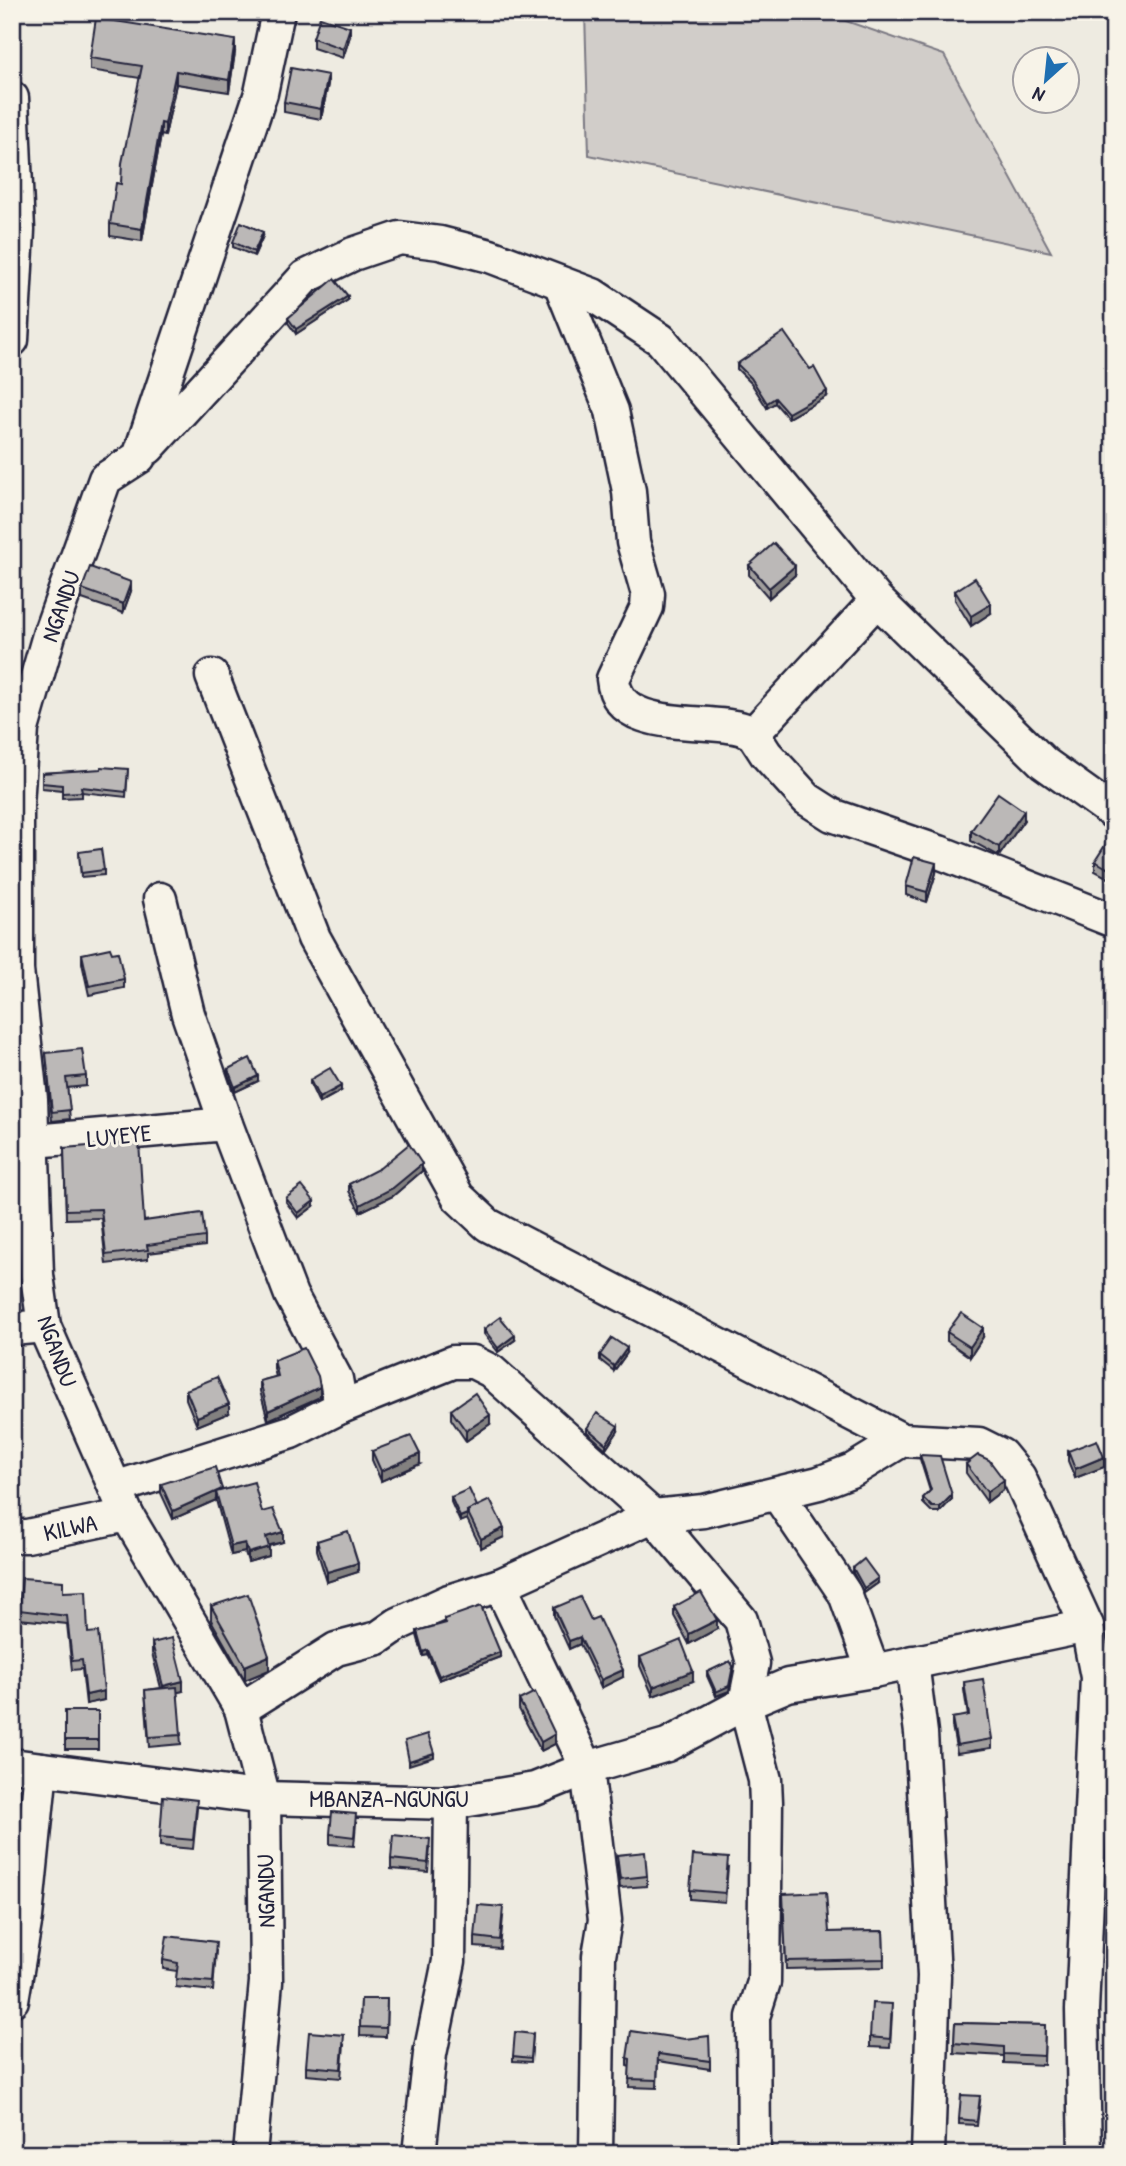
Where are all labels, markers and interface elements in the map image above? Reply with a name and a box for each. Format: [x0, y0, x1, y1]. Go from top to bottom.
north arrow [1010, 46, 1080, 116]
text: N [1028, 81, 1049, 109]
street label: NGANDU [33, 566, 87, 646]
street label: LUYEYE [85, 1116, 153, 1154]
street label: NGANDU [30, 1311, 86, 1391]
street label: KILWA [40, 1506, 100, 1548]
street label: MBANZA-NGUNGU [309, 1782, 469, 1814]
street label: NGANDU [248, 1854, 282, 1928]

